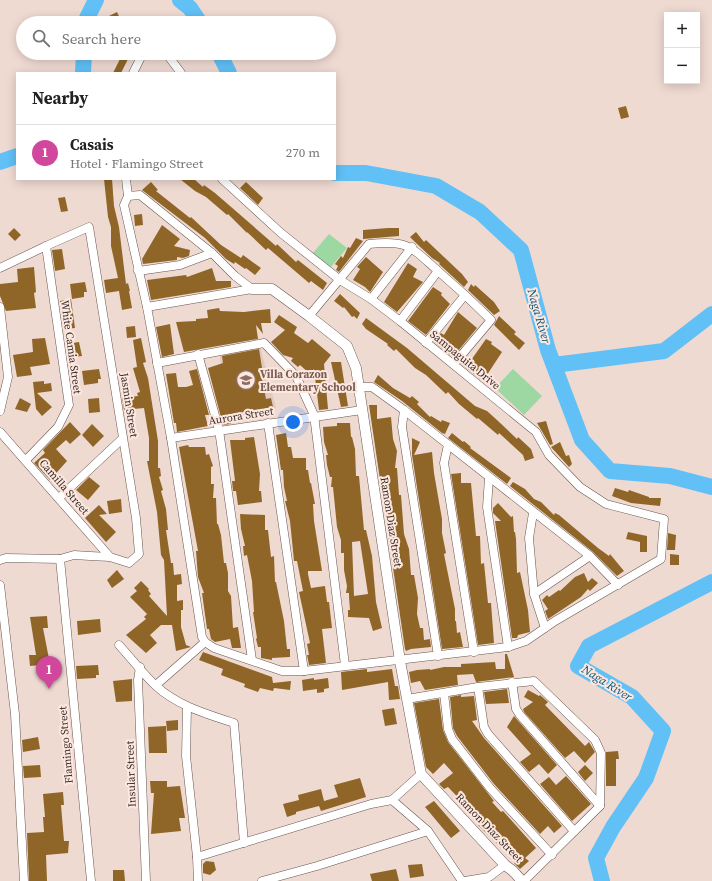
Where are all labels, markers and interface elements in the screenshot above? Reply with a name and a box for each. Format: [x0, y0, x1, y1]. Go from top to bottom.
map controls [664, 12, 700, 84]
button: + [664, 12, 700, 48]
search box [16, 16, 336, 60]
icon: search [30, 27, 52, 49]
text: Search here [62, 28, 141, 49]
button: − [664, 48, 700, 84]
text: Nearby [32, 86, 88, 110]
text: Casais [70, 134, 114, 155]
text: 1 [41, 144, 49, 161]
text: 270 m [286, 144, 320, 161]
text: Hotel · Flamingo Street [70, 155, 203, 172]
water label: Naga River [523, 286, 555, 346]
street label: White Camia Street [57, 299, 85, 395]
street label: Sampaguita Drive [427, 327, 504, 393]
place label: Villa Corazon Elementary School [260, 367, 356, 395]
school or university icon: Villa Corazon Elementary School [235, 369, 257, 391]
street label: Jasmin Street [116, 371, 142, 439]
street label: Aurora Street [208, 403, 275, 429]
your location [283, 412, 303, 432]
street label: Camilla Street [36, 456, 92, 518]
street label: Ramon Diaz Street [377, 476, 406, 568]
pin: 1 [36, 656, 62, 689]
water label: Naga River [578, 661, 636, 705]
street label: Flamingo Street [55, 705, 77, 784]
street label: Insular Street [122, 740, 140, 807]
street label: Ramon Diaz Street [452, 790, 526, 866]

